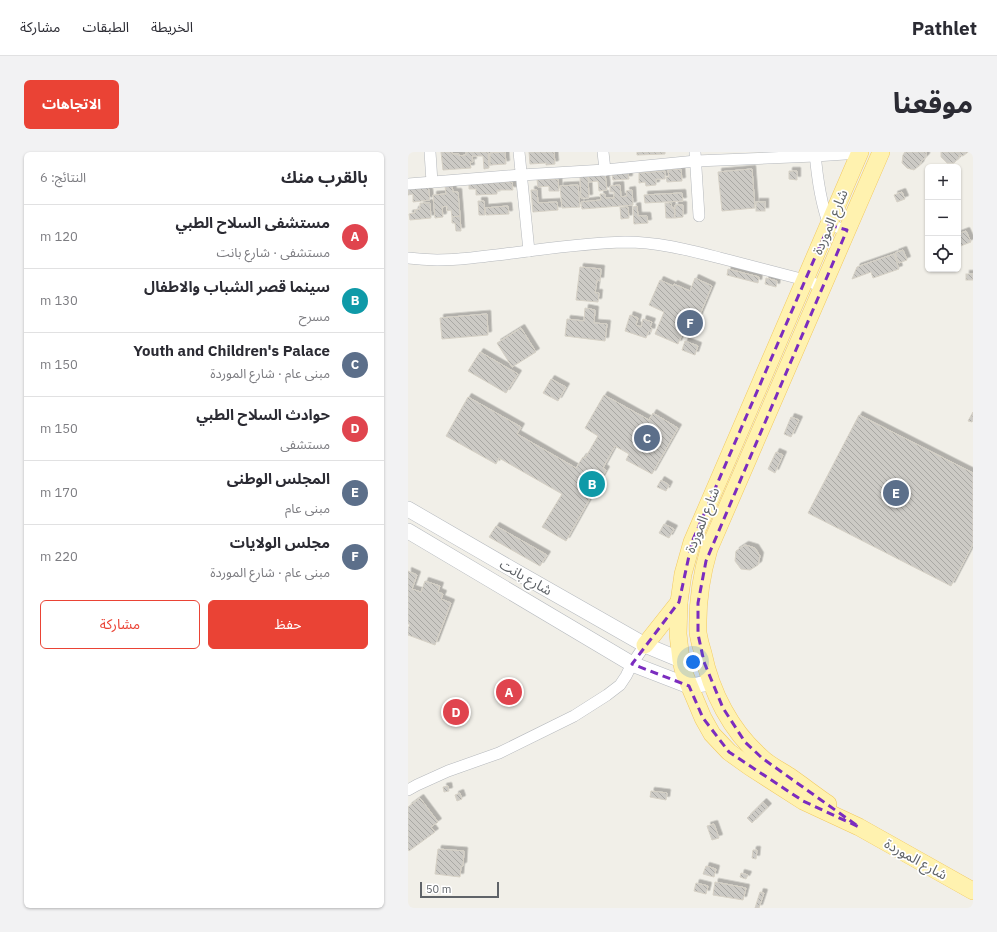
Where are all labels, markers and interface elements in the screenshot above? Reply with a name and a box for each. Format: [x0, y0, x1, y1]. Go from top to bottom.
text: Pathlet [912, 16, 977, 40]
text: مشاركة [20, 18, 60, 36]
text: الطبقات [82, 18, 129, 36]
text: الخريطة [151, 18, 193, 36]
button: الاتجاهات [24, 80, 119, 129]
text: موقعنا [893, 84, 973, 121]
map controls [925, 164, 961, 272]
button: + [925, 164, 961, 200]
text: بالقرب منك [281, 166, 368, 188]
text: النتائج: 6 [40, 169, 86, 186]
street label: شارع الموردة [808, 187, 854, 258]
button: − [925, 200, 961, 236]
text: مستشفى السلاح الطبي [175, 213, 330, 232]
text: 120 m [40, 228, 78, 245]
text: A [351, 228, 359, 245]
button: locate [925, 236, 961, 272]
text: مستشفى · شارع بانت [216, 244, 330, 261]
text: سينما قصر الشباب والاطفال [144, 277, 330, 296]
text: 130 m [40, 292, 78, 309]
text: B [351, 292, 359, 309]
text: مسرح [299, 308, 330, 325]
pin: F [677, 308, 703, 338]
text: Youth and Children's Palace [133, 341, 330, 360]
text: 150 m [40, 356, 78, 373]
text: C [351, 356, 359, 373]
text: مبنى عام · شارع الموردة [210, 365, 330, 382]
text: حوادث السلاح الطبي [196, 405, 330, 424]
text: 150 m [40, 420, 78, 437]
text: D [350, 420, 360, 437]
pin: C [634, 423, 660, 453]
text: مستشفى [280, 436, 330, 453]
text: المجلس الوطنى [227, 469, 330, 488]
pin: B [579, 469, 605, 499]
pin: E [883, 478, 909, 508]
text: 170 m [40, 484, 78, 501]
text: E [351, 484, 359, 501]
street label: شارع الموردة [681, 484, 725, 556]
text: مبنى عام [285, 500, 330, 517]
text: مجلس الولايات [230, 533, 330, 552]
text: 220 m [40, 548, 78, 565]
text: F [351, 548, 359, 565]
street label: شارع بانت [496, 555, 555, 601]
text: مبنى عام · شارع الموردة [210, 564, 330, 581]
button: مشاركة [40, 600, 200, 649]
button: حفظ [208, 600, 368, 649]
your location [683, 652, 703, 672]
pin: A [496, 677, 522, 707]
pin: D [443, 697, 469, 727]
street label: شارع الموردة [880, 834, 951, 885]
scale bar [420, 880, 499, 899]
text: 50 m [426, 882, 451, 896]

